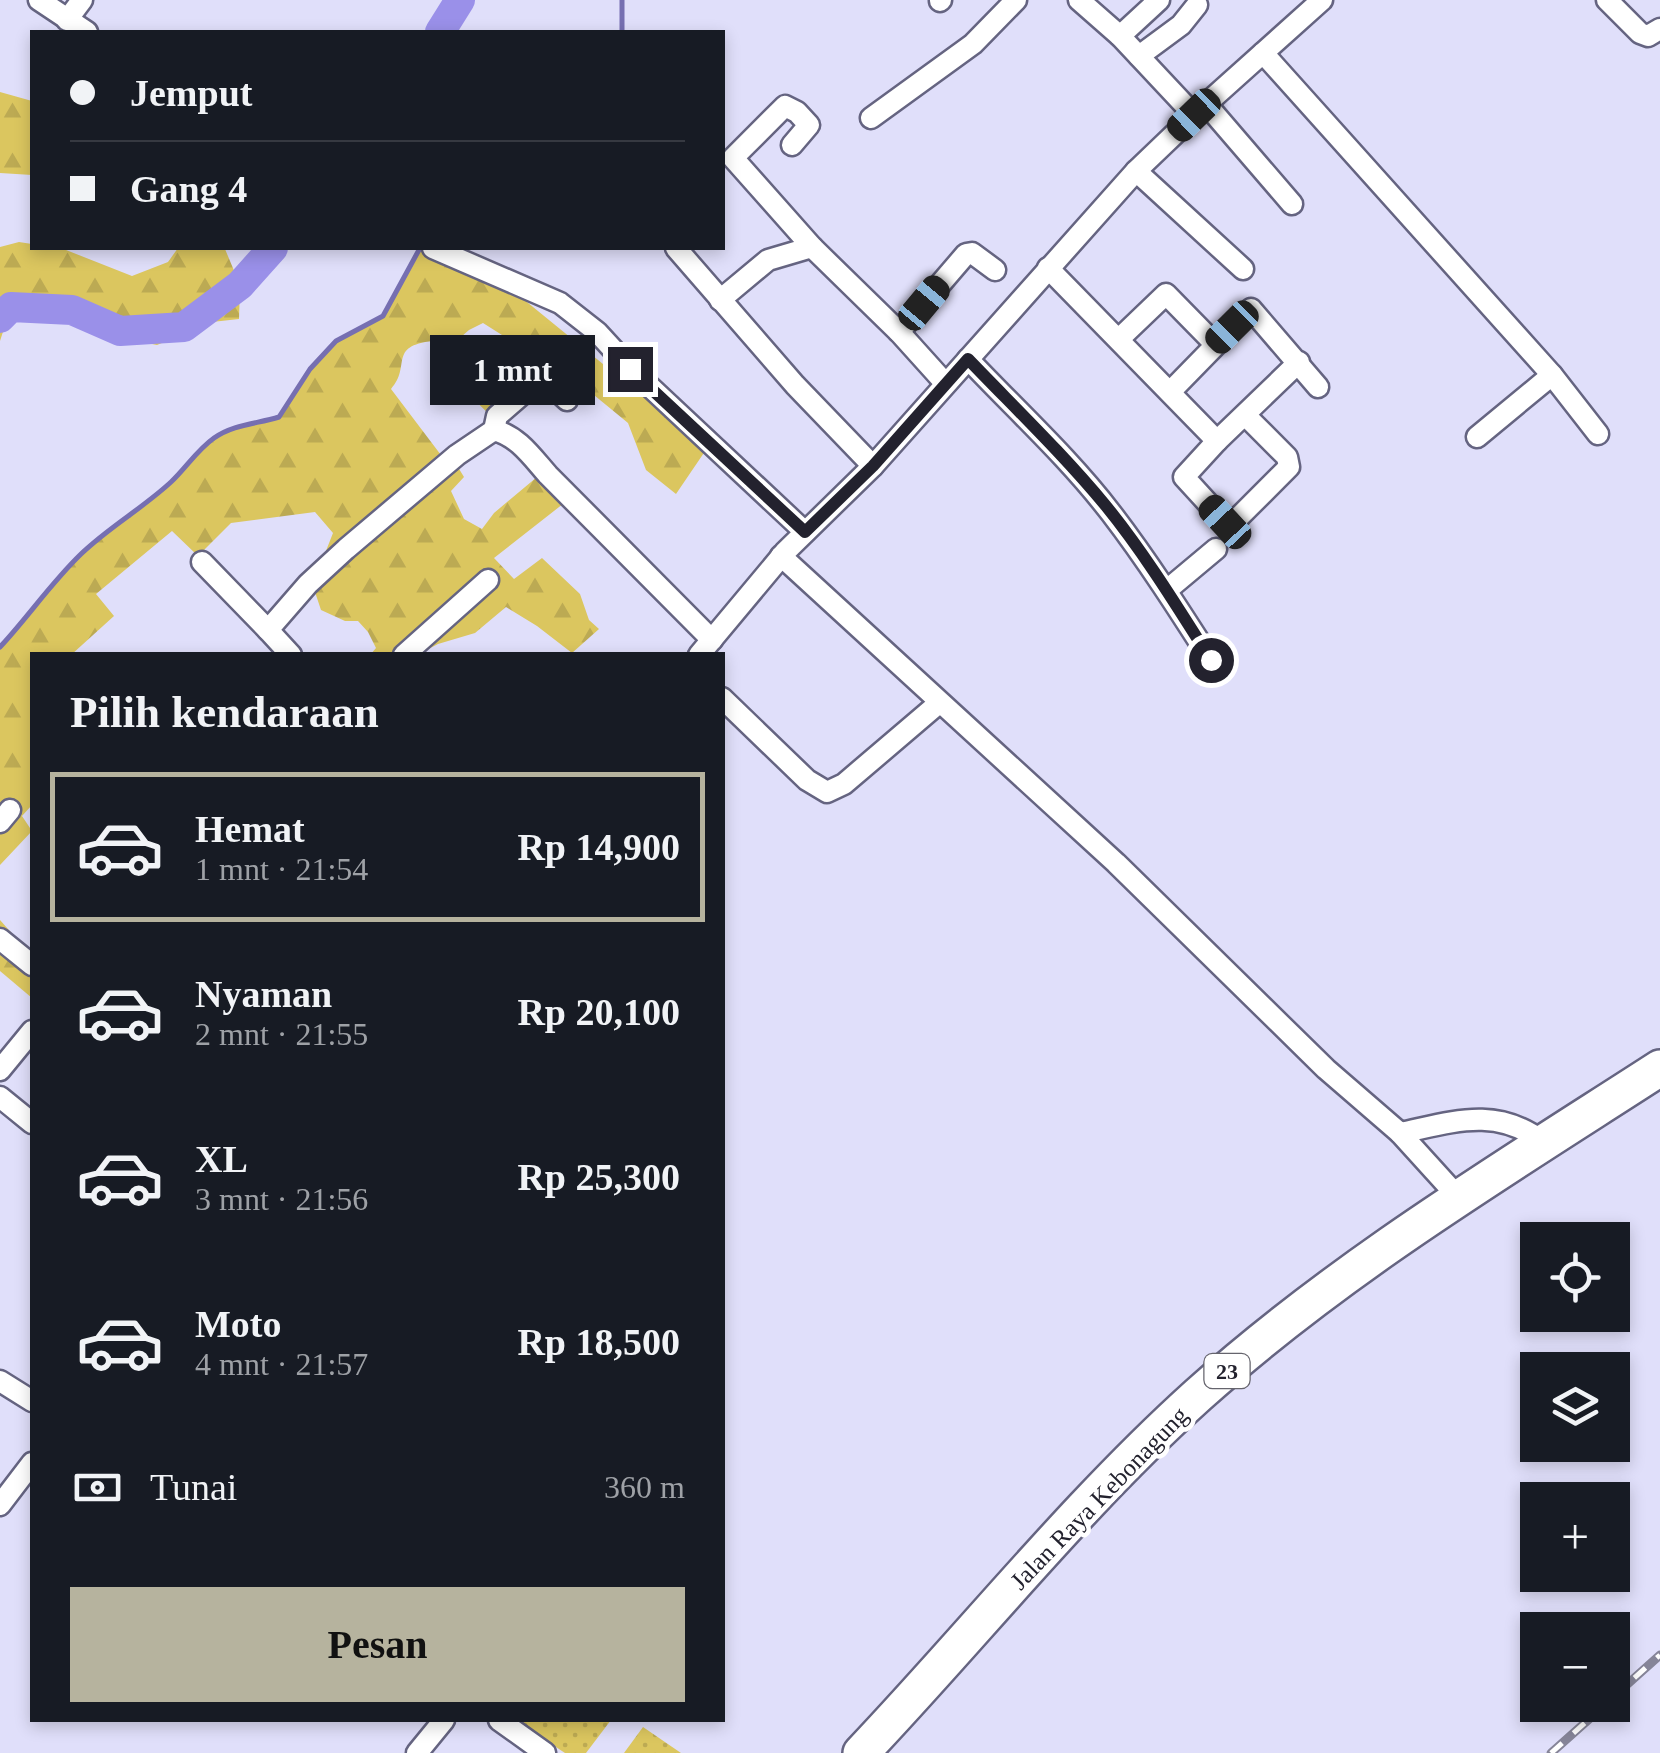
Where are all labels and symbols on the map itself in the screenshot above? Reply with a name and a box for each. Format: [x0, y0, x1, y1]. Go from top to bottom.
car [1162, 83, 1226, 147]
car [893, 270, 955, 336]
car [1200, 295, 1264, 359]
callout: 1 mnt [430, 334, 595, 404]
route end [608, 347, 653, 392]
car [1194, 490, 1256, 554]
route start [1189, 638, 1234, 683]
road number: 23 [1204, 1354, 1250, 1388]
street label: Jalan Raya Kebonagung [1005, 1401, 1193, 1595]

